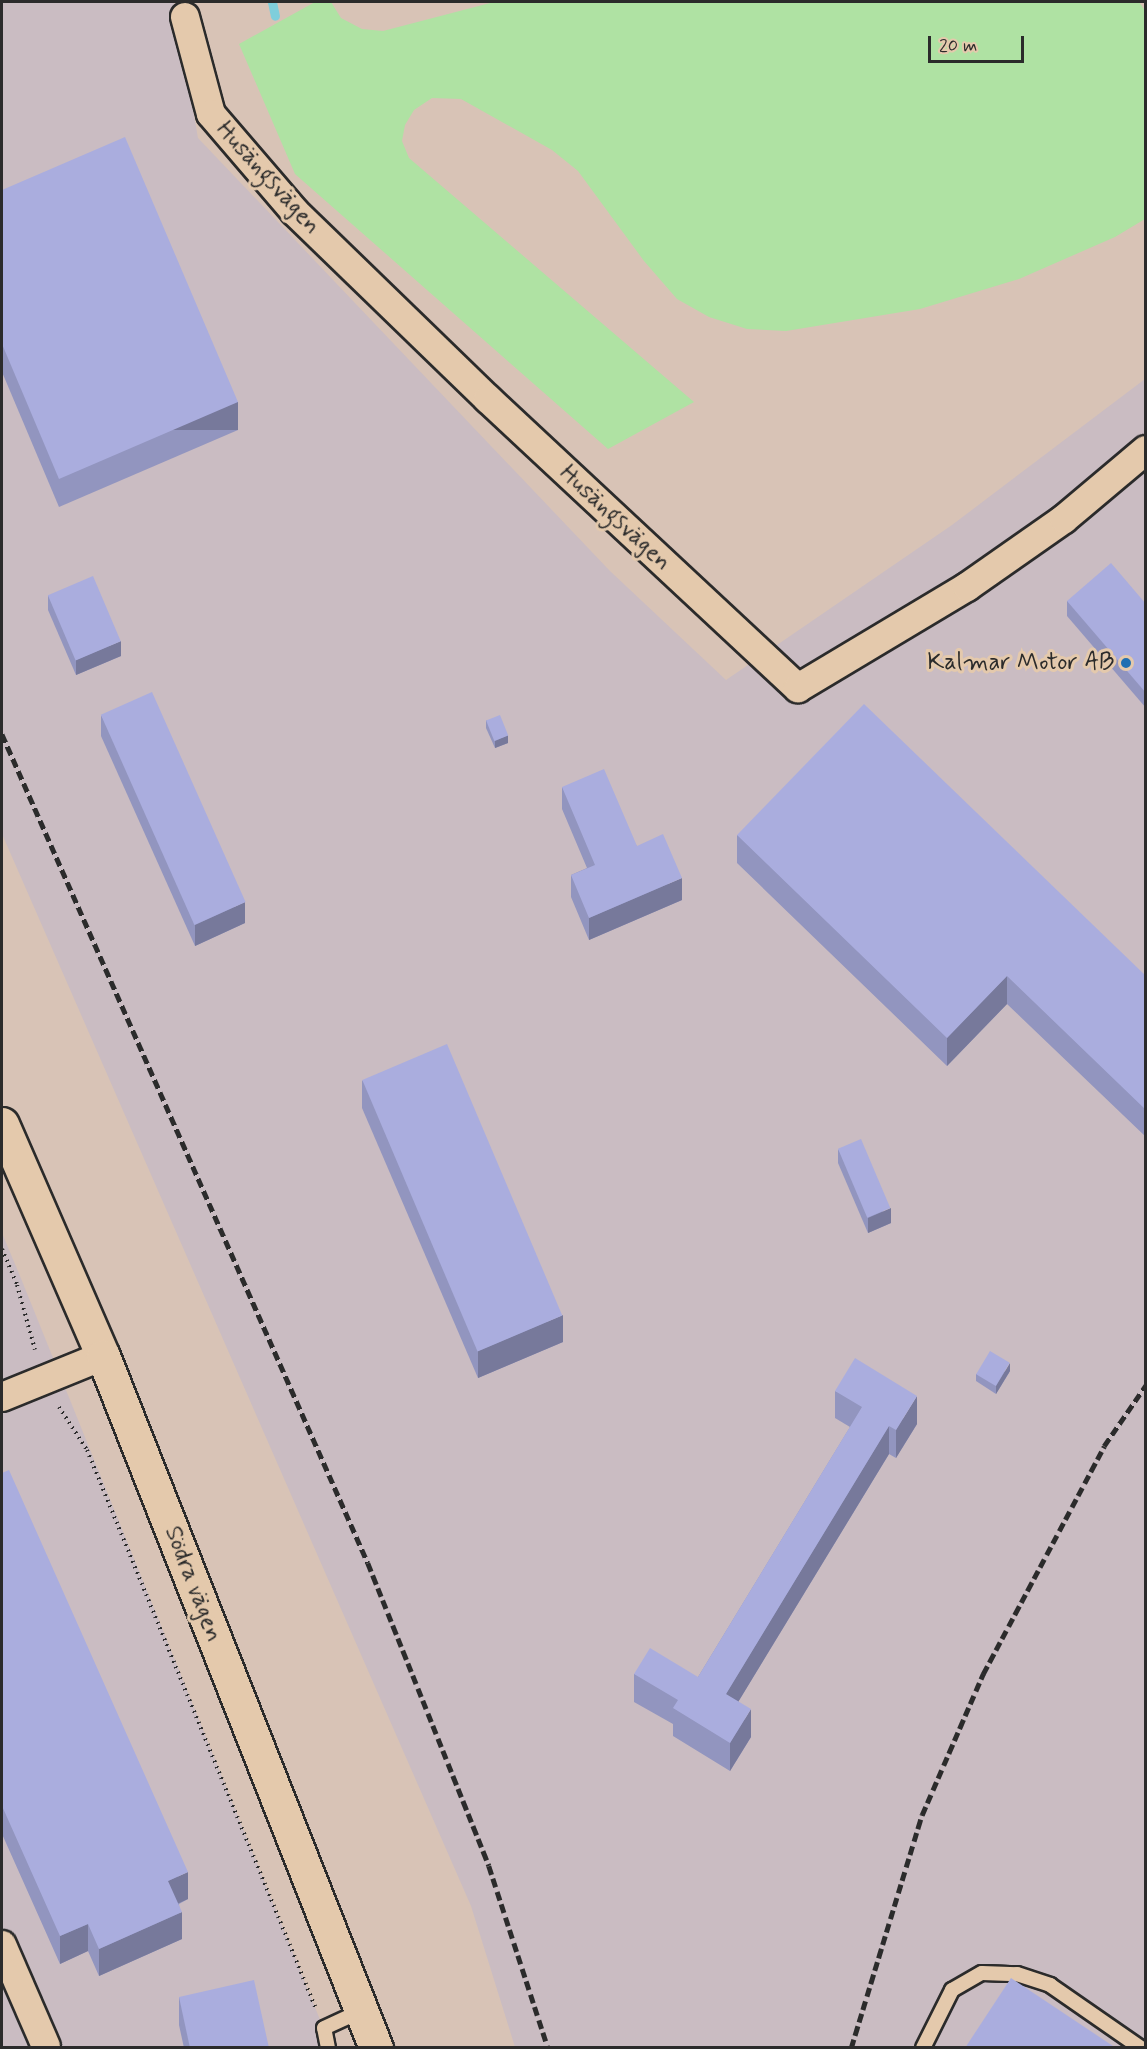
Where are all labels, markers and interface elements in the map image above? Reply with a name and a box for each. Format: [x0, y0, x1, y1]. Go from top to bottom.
scale bar [931, 24, 1027, 62]
text: 20 m [939, 34, 977, 58]
street label: Husängsvägen [210, 116, 326, 240]
street label: Husängsvägen [553, 459, 677, 577]
place label: Kalmar Motor AB [929, 649, 1114, 677]
marker: Kalmar Motor AB [1119, 656, 1133, 670]
street label: Södra vägen [158, 1522, 228, 1646]

